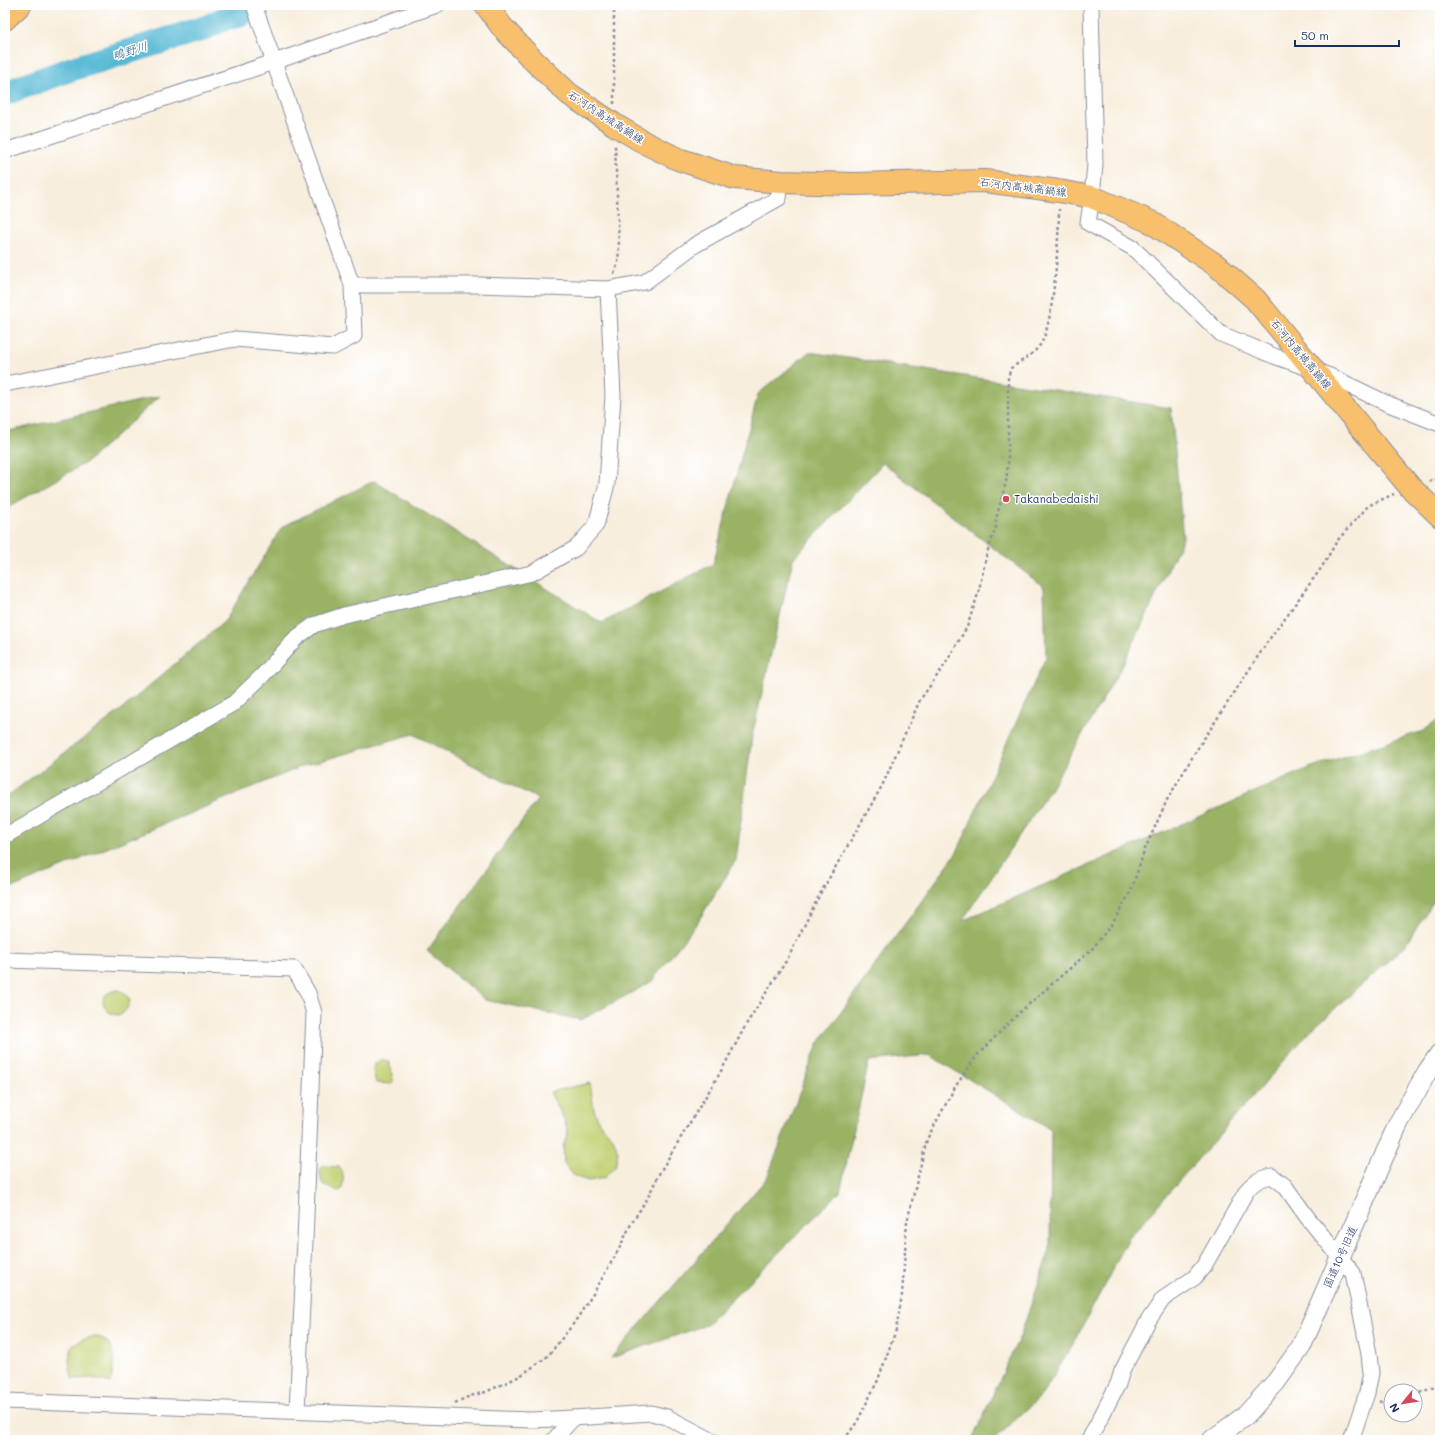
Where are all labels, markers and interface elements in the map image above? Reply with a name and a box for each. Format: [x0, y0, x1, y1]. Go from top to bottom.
scale bar [1295, 22, 1399, 48]
text: 50 m [1301, 27, 1329, 43]
water label: 鴫野川 [110, 37, 149, 63]
street label: 石河内高城高鍋線 [565, 86, 647, 147]
street label: 石河内高城高鍋線 [978, 174, 1068, 199]
street label: 石河内高城高鍋線 [1267, 315, 1335, 392]
place label: Takanabedaishi [1014, 491, 1099, 506]
marker: Takanabedaishi [1001, 494, 1011, 504]
street label: 国道10号旧道 [1319, 1223, 1360, 1290]
north arrow [1383, 1383, 1423, 1423]
text: N [1385, 1401, 1402, 1416]

